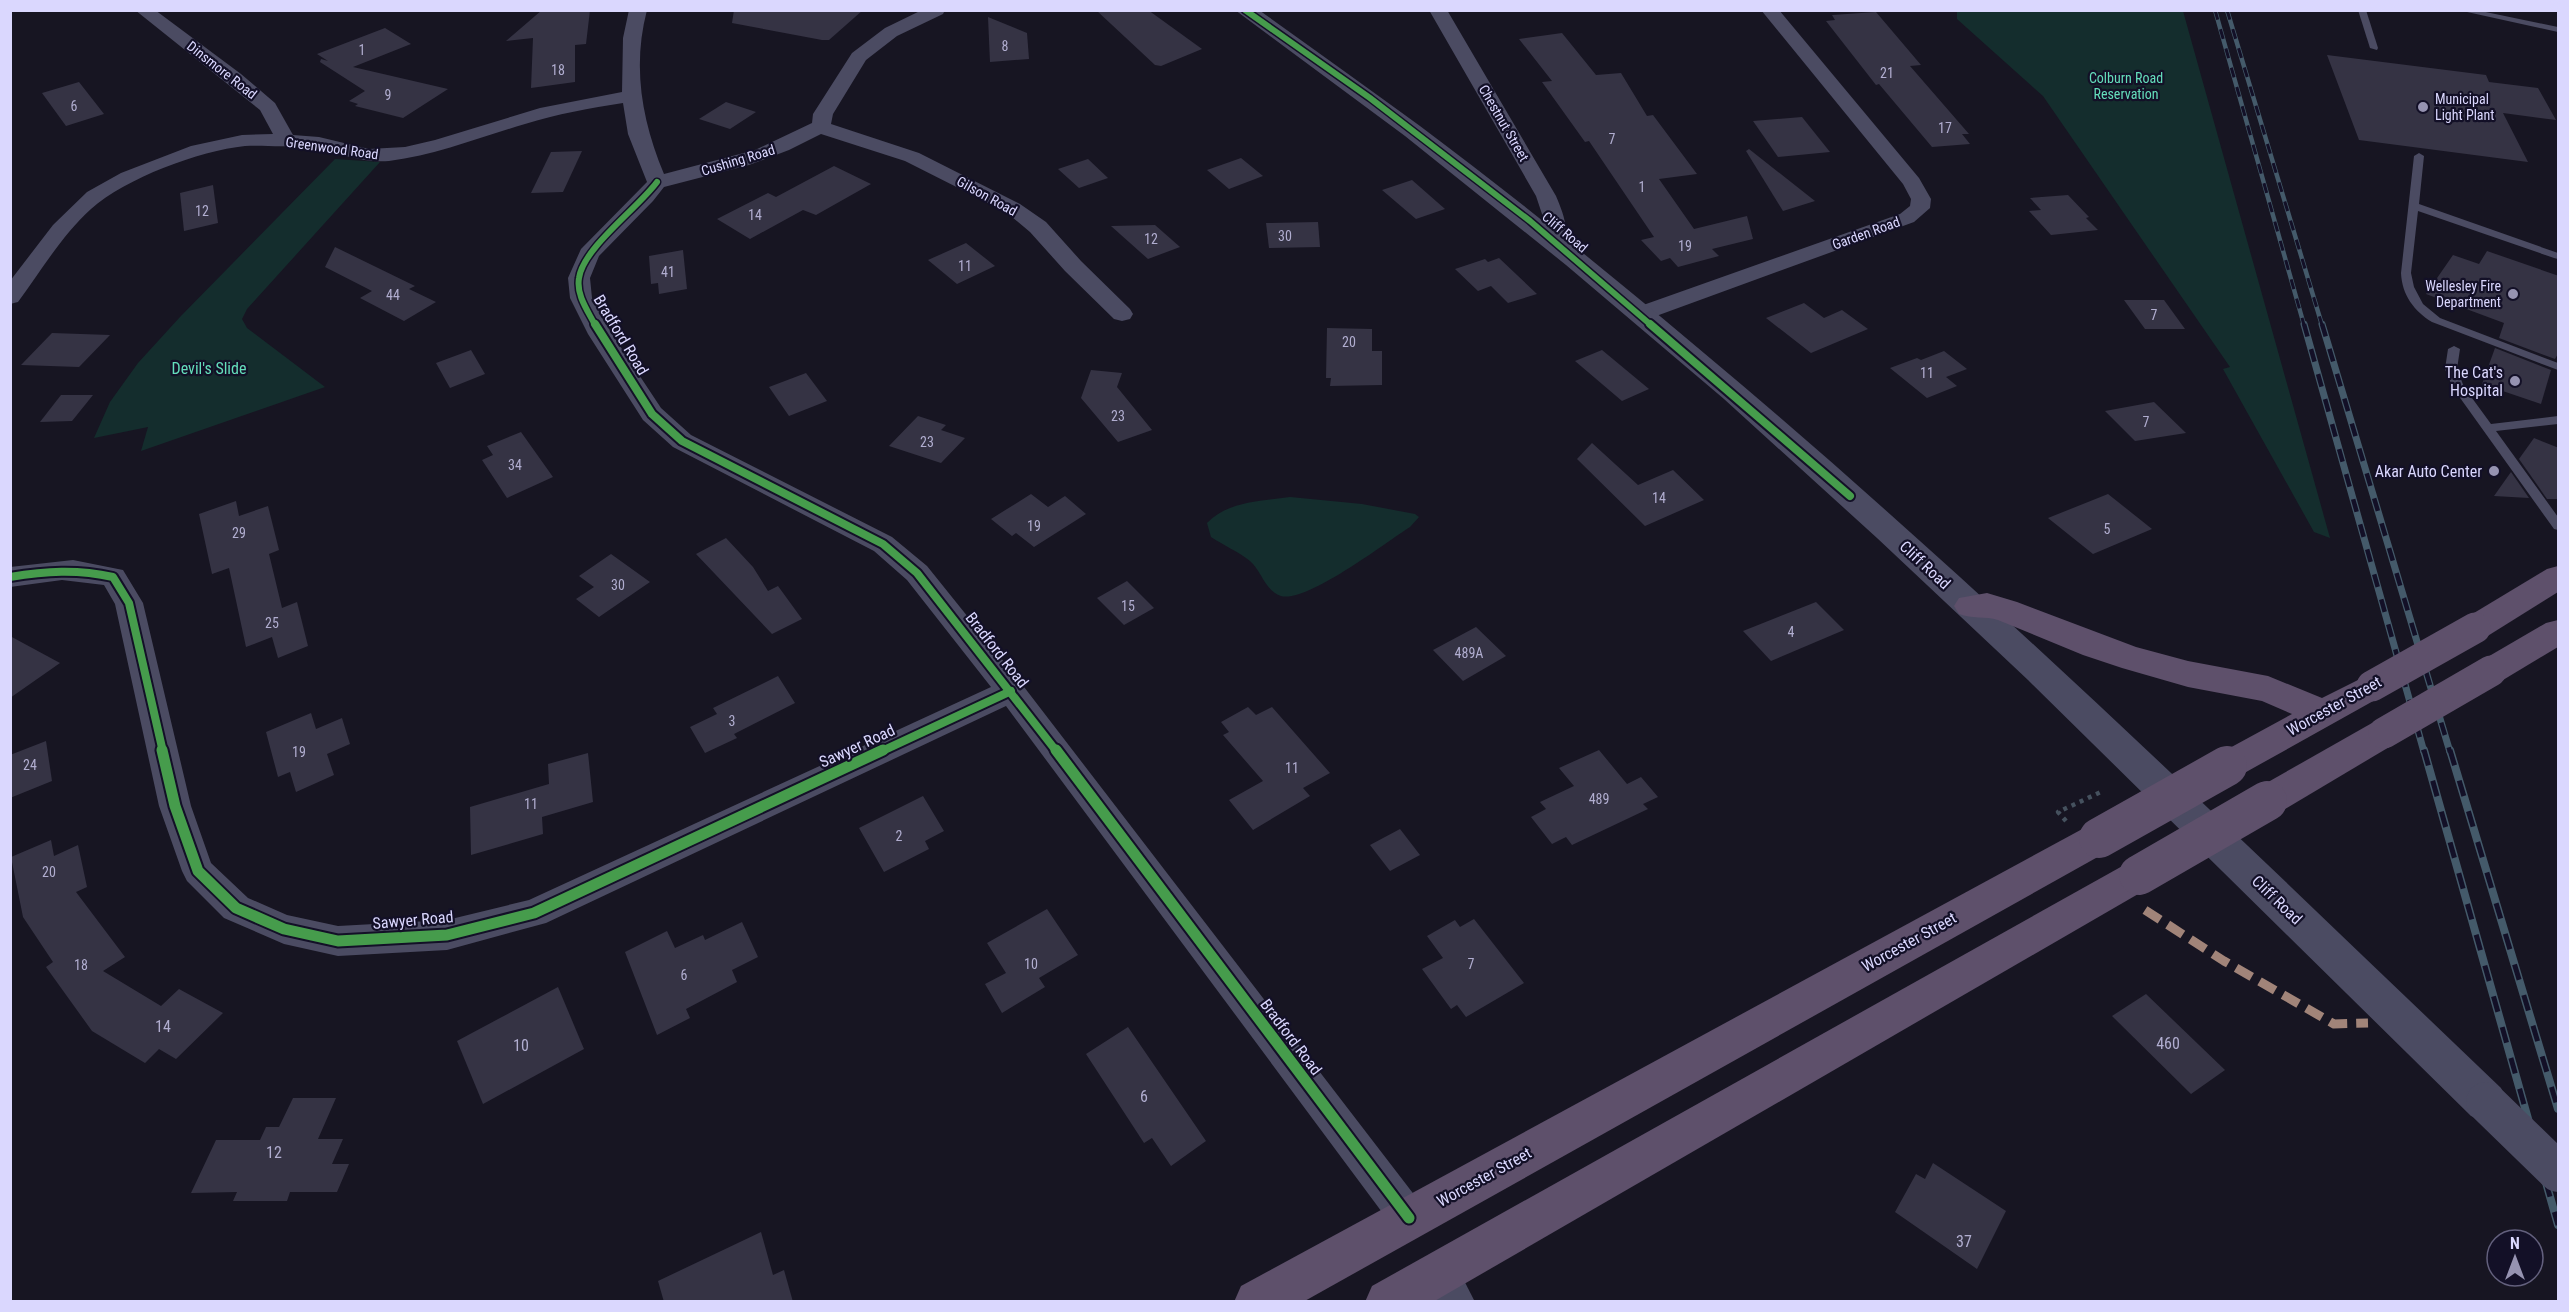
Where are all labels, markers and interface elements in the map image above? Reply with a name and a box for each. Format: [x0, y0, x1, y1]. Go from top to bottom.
street label: Dinsmore Road [184, 38, 260, 102]
house number: 8 [1002, 38, 1009, 54]
house number: 1 [359, 42, 365, 58]
house number: 18 [551, 62, 565, 78]
house number: 21 [1880, 65, 1894, 81]
park label: Colburn Road Reservation [2089, 70, 2163, 102]
street label: Chestnut Street [1476, 82, 1532, 164]
house number: 9 [385, 87, 391, 103]
place label: Municipal Light Plant [2435, 91, 2495, 123]
house number: 6 [71, 98, 78, 114]
marker: Municipal Light Plant [2416, 100, 2430, 114]
house number: 17 [1938, 120, 1952, 136]
house number: 7 [1609, 131, 1616, 147]
street label: Greenwood Road [284, 134, 380, 162]
street label: Cushing Road [699, 141, 777, 179]
street label: Gilson Road [954, 173, 1020, 219]
house number: 1 [1639, 179, 1645, 195]
house number: 12 [195, 203, 209, 219]
house number: 14 [748, 207, 762, 223]
street label: Cliff Road [1539, 208, 1591, 256]
street label: Garden Road [1830, 213, 1902, 253]
house number: 30 [1278, 228, 1292, 244]
house number: 12 [1144, 231, 1158, 247]
house number: 19 [1678, 238, 1692, 254]
house number: 11 [958, 258, 972, 274]
house number: 41 [661, 264, 675, 280]
place label: Wellesley Fire Department [2425, 278, 2501, 310]
house number: 44 [386, 287, 400, 303]
marker: Wellesley Fire Department [2506, 287, 2520, 301]
street label: Bradford Road [590, 291, 652, 379]
house number: 7 [2151, 307, 2158, 323]
house number: 20 [1342, 334, 1356, 350]
park label: Devil's Slide [172, 359, 246, 378]
place label: The Cat's Hospital [2445, 363, 2503, 400]
house number: 11 [1920, 365, 1934, 381]
marker: The Cat's Hospital [2508, 374, 2522, 388]
house number: 23 [1111, 408, 1125, 424]
house number: 7 [2143, 414, 2150, 430]
house number: 23 [920, 434, 934, 450]
house number: 34 [508, 457, 522, 473]
place label: Akar Auto Center [2375, 462, 2482, 481]
marker: Akar Auto Center [2487, 464, 2501, 478]
house number: 14 [1652, 490, 1666, 506]
house number: 19 [1027, 518, 1041, 534]
house number: 5 [2104, 521, 2111, 537]
house number: 29 [232, 525, 246, 541]
street label: Cliff Road [1896, 537, 1954, 593]
house number: 30 [611, 577, 625, 593]
house number: 15 [1121, 598, 1135, 614]
street label: Bradford Road [962, 609, 1032, 691]
house number: 25 [265, 615, 279, 631]
house number: 4 [1788, 624, 1795, 640]
house number: 489A [1455, 645, 1483, 661]
street label: Worcester Street [2283, 672, 2385, 740]
house number: 3 [729, 713, 735, 729]
street label: Sawyer Road [816, 720, 898, 772]
house number: 19 [292, 744, 306, 760]
house number: 24 [23, 757, 37, 773]
house number: 11 [1285, 760, 1299, 776]
house number: 489 [1589, 791, 1609, 807]
house number: 11 [524, 796, 538, 812]
house number: 2 [896, 828, 903, 844]
house number: 20 [42, 864, 56, 880]
street label: Cliff Road [2248, 872, 2306, 928]
street label: Sawyer Road [372, 907, 454, 933]
street label: Worcester Street [1858, 908, 1960, 976]
house number: 10 [1024, 956, 1038, 972]
house number: 7 [1468, 956, 1475, 972]
house number: 18 [74, 957, 88, 973]
house number: 6 [681, 967, 688, 983]
street label: Bradford Road [1256, 995, 1326, 1079]
house number: 14 [155, 1017, 171, 1036]
house number: 460 [2156, 1034, 2180, 1053]
house number: 10 [513, 1036, 529, 1055]
house number: 6 [1140, 1087, 1148, 1106]
house number: 12 [266, 1143, 282, 1162]
street label: Worcester Street [1433, 1143, 1535, 1211]
north arrow [2485, 1228, 2545, 1288]
house number: 37 [1956, 1232, 1972, 1251]
text: N [2510, 1234, 2520, 1253]

